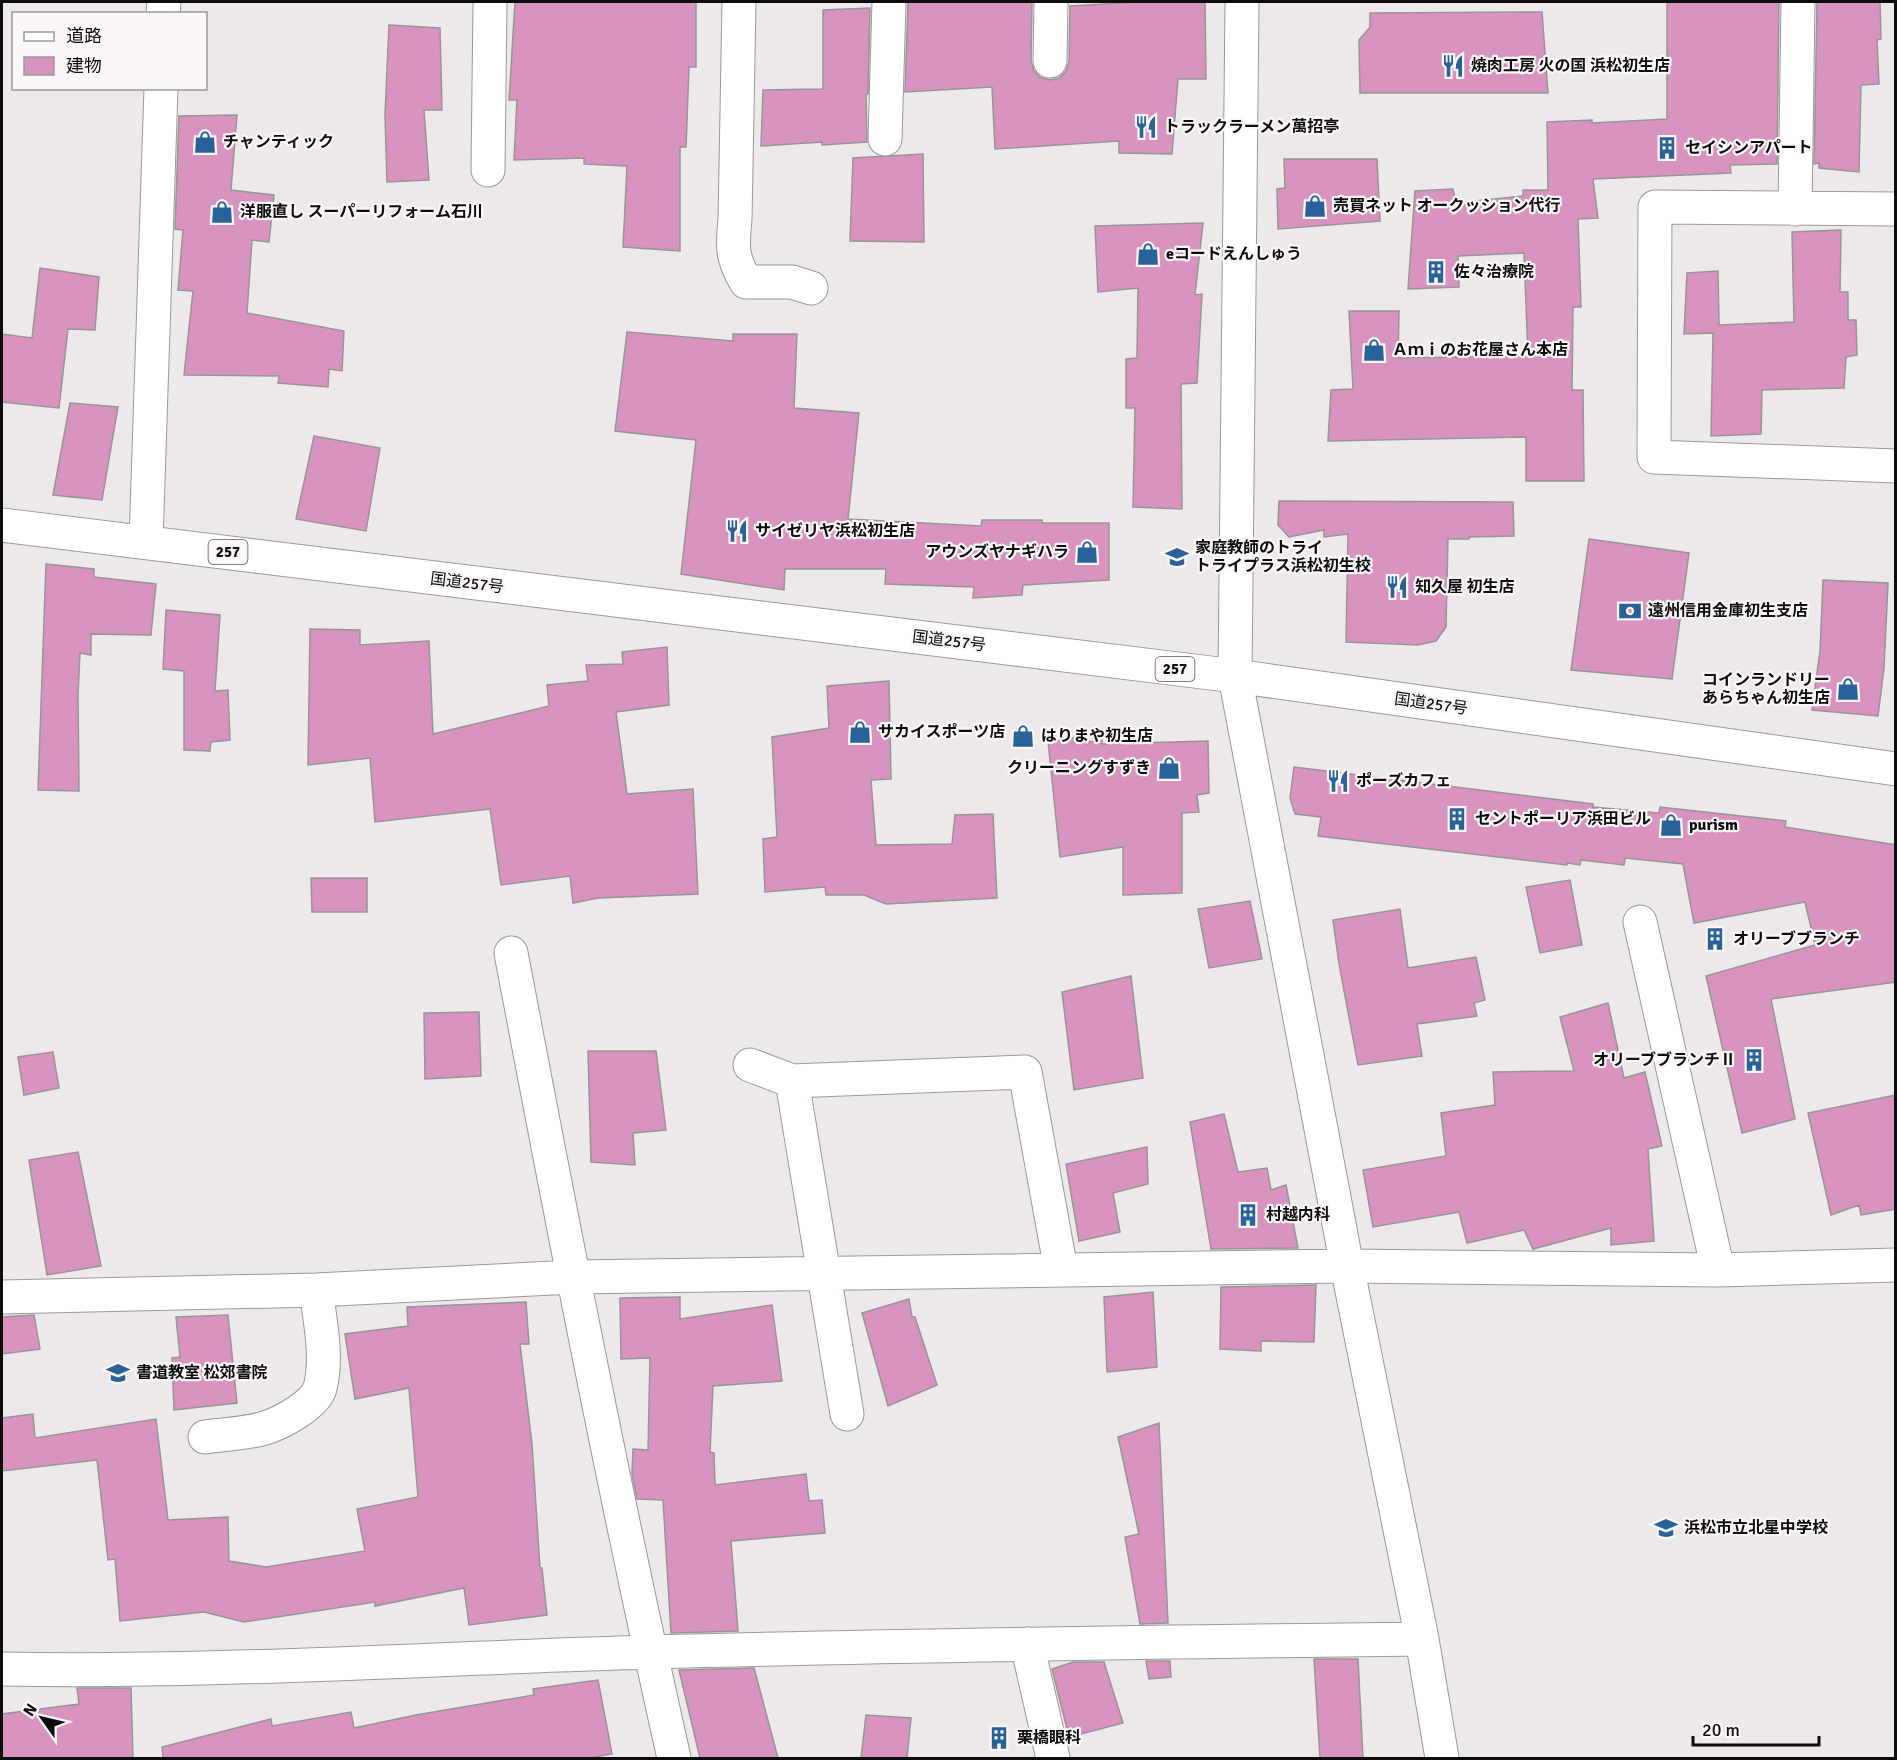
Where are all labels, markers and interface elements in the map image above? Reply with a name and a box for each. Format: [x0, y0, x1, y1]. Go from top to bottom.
legend [12, 12, 207, 90]
text: 道路 [66, 25, 102, 47]
restaurant icon: 焼肉工房 火の国 浜松初生店 [1440, 53, 1466, 79]
text: 建物 [66, 55, 102, 77]
place label: 焼肉工房 火の国 浜松初生店 [1471, 56, 1670, 76]
restaurant icon: トラックラーメン萬招亭 [1133, 114, 1159, 140]
place label: トラックラーメン萬招亭 [1164, 117, 1339, 137]
shop icon: チャンティック [192, 129, 218, 155]
place label: チャンティック [223, 132, 334, 152]
building icon: セイシンアパート [1654, 135, 1680, 161]
place label: セイシンアパート [1685, 138, 1813, 158]
shop icon: 売買ネット オークッション代行 [1302, 193, 1328, 219]
place label: 売買ネット オークッション代行 [1333, 196, 1561, 216]
shop icon: 洋服直し スーパーリフォーム石川 [209, 199, 235, 225]
place label: 洋服直し スーパーリフォーム石川 [240, 202, 483, 222]
shop icon: eコードえんしゅう [1135, 241, 1161, 267]
place label: eコードえんしゅう [1166, 244, 1302, 264]
building icon: 佐々治療院 [1423, 259, 1449, 285]
place label: 佐々治療院 [1453, 262, 1534, 282]
shop icon: Ａｍｉのお花屋さん本店 [1361, 337, 1387, 363]
place label: Ａｍｉのお花屋さん本店 [1392, 340, 1568, 360]
restaurant icon: サイゼリヤ浜松初生店 [724, 518, 750, 544]
place label: サイゼリヤ浜松初生店 [755, 521, 915, 541]
place label: 家庭教師のトライ トライプラス浜松初生校 [1195, 538, 1371, 576]
shop icon: アウンズヤナギハラ [1074, 539, 1100, 565]
road number: 257 [208, 540, 248, 564]
place label: アウンズヤナギハラ [925, 542, 1069, 562]
school or university icon: 家庭教師のトライ トライプラス浜松初生校 [1164, 544, 1190, 570]
street label: 国道257号 [429, 569, 505, 597]
restaurant icon: 知久屋 初生店 [1384, 574, 1410, 600]
place label: 知久屋 初生店 [1415, 577, 1515, 597]
bank icon: 遠州信用金庫初生支店 [1617, 598, 1643, 624]
place label: 遠州信用金庫初生支店 [1648, 601, 1808, 621]
street label: 国道257号 [911, 627, 987, 655]
road number: 257 [1156, 657, 1194, 681]
place label: コインランドリー あらちゃん初生店 [1702, 670, 1830, 708]
shop icon: コインランドリー あらちゃん初生店 [1835, 676, 1861, 702]
street label: 国道257号 [1393, 689, 1469, 719]
shop icon: サカイスポーツ店 [847, 719, 873, 745]
place label: サカイスポーツ店 [878, 722, 1005, 742]
shop icon: はりまや初生店 [1010, 723, 1036, 749]
place label: はりまや初生店 [1041, 726, 1153, 746]
shop icon: クリーニングすずき [1156, 755, 1182, 781]
place label: クリーニングすずき [1007, 758, 1151, 778]
restaurant icon: ポーズカフェ [1325, 768, 1351, 794]
place label: ポーズカフェ [1356, 771, 1451, 791]
building icon: セントポーリア浜田ビル [1444, 806, 1470, 832]
place label: セントポーリア浜田ビル [1475, 809, 1651, 829]
shop icon: purism [1658, 812, 1684, 838]
place label: purism [1689, 815, 1738, 835]
building icon: オリーブブランチ [1702, 926, 1728, 952]
place label: オリーブブランチ [1733, 929, 1860, 949]
building icon: オリーブブランチⅡ [1741, 1047, 1767, 1073]
place label: オリーブブランチⅡ [1593, 1050, 1736, 1070]
building icon: 村越内科 [1235, 1202, 1261, 1228]
place label: 村越内科 [1266, 1205, 1330, 1225]
school or university icon: 書道教室 松郊書院 [105, 1360, 131, 1386]
place label: 書道教室 松郊書院 [136, 1363, 268, 1383]
school or university icon: 浜松市立北星中学校 [1653, 1515, 1679, 1541]
place label: 浜松市立北星中学校 [1684, 1518, 1828, 1538]
north arrow [12, 1688, 72, 1748]
text: N [19, 1700, 42, 1720]
scale bar [1693, 1709, 1819, 1747]
text: 20 m [1702, 1719, 1740, 1741]
building icon: 栗橋眼科 [986, 1725, 1012, 1751]
place label: 栗橋眼科 [1017, 1728, 1081, 1748]

